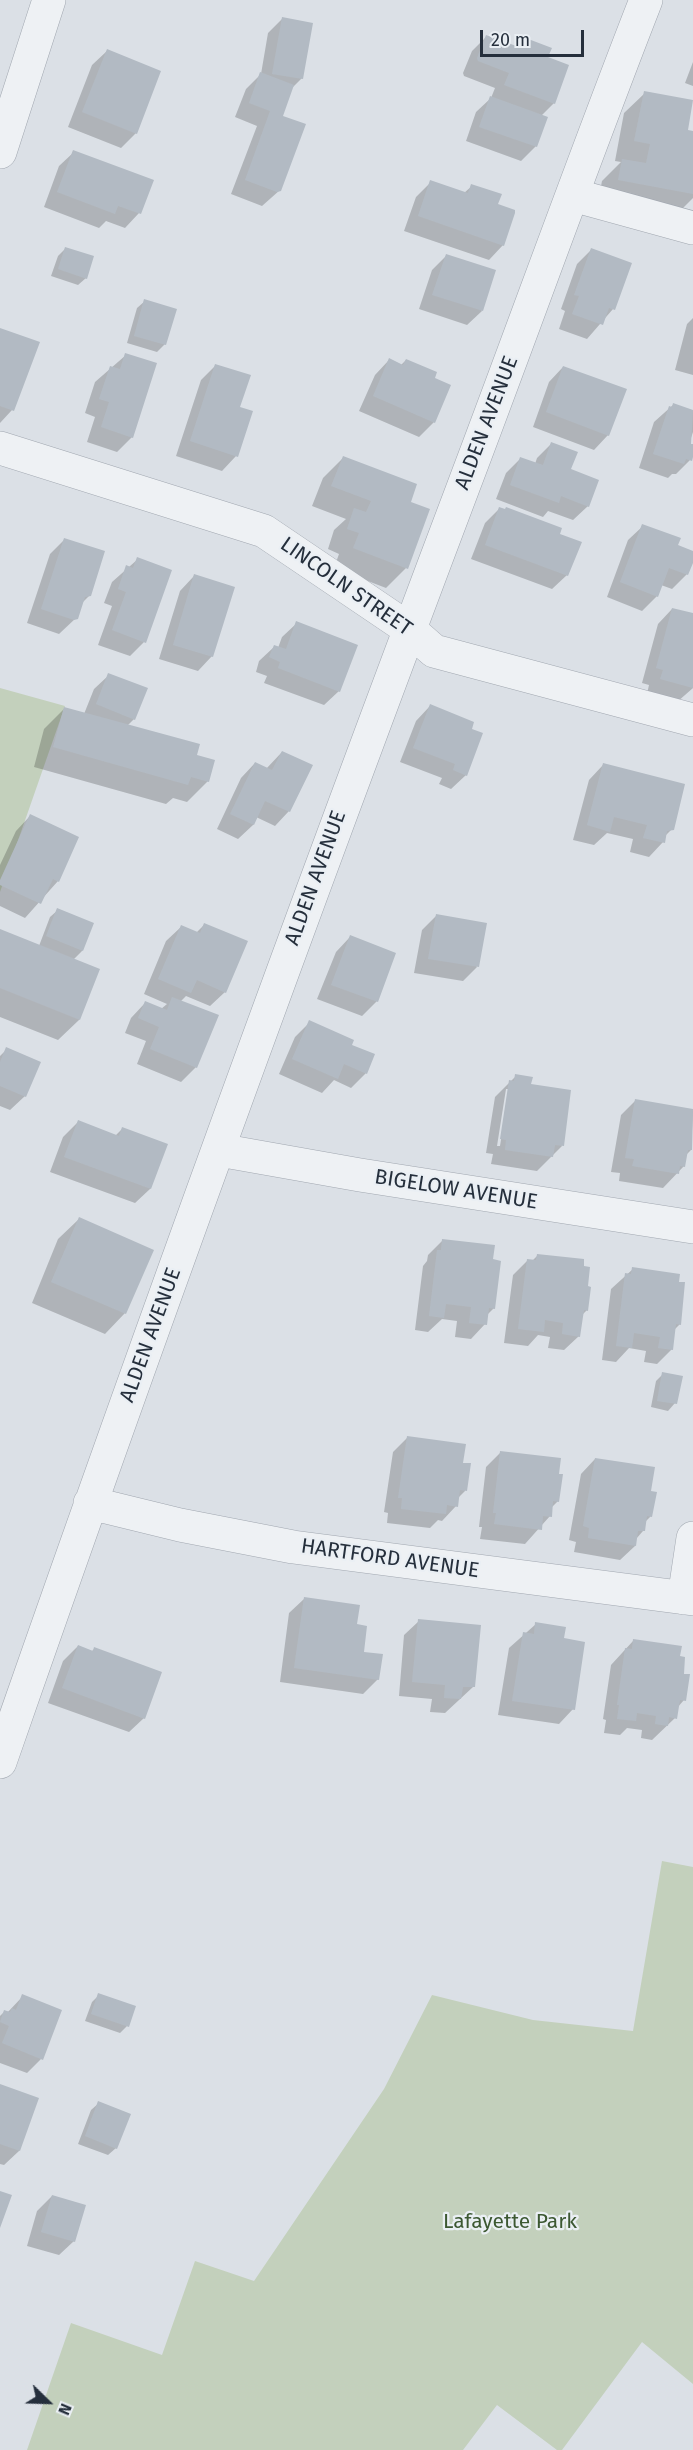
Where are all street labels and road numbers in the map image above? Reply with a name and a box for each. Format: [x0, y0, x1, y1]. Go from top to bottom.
street label: ALDEN AVENUE [450, 353, 524, 493]
street label: LINCOLN STREET [275, 532, 417, 642]
street label: ALDEN AVENUE [280, 807, 352, 949]
street label: BIGELOW AVENUE [373, 1165, 539, 1215]
street label: ALDEN AVENUE [115, 1264, 187, 1406]
street label: HARTFORD AVENUE [299, 1534, 481, 1584]

